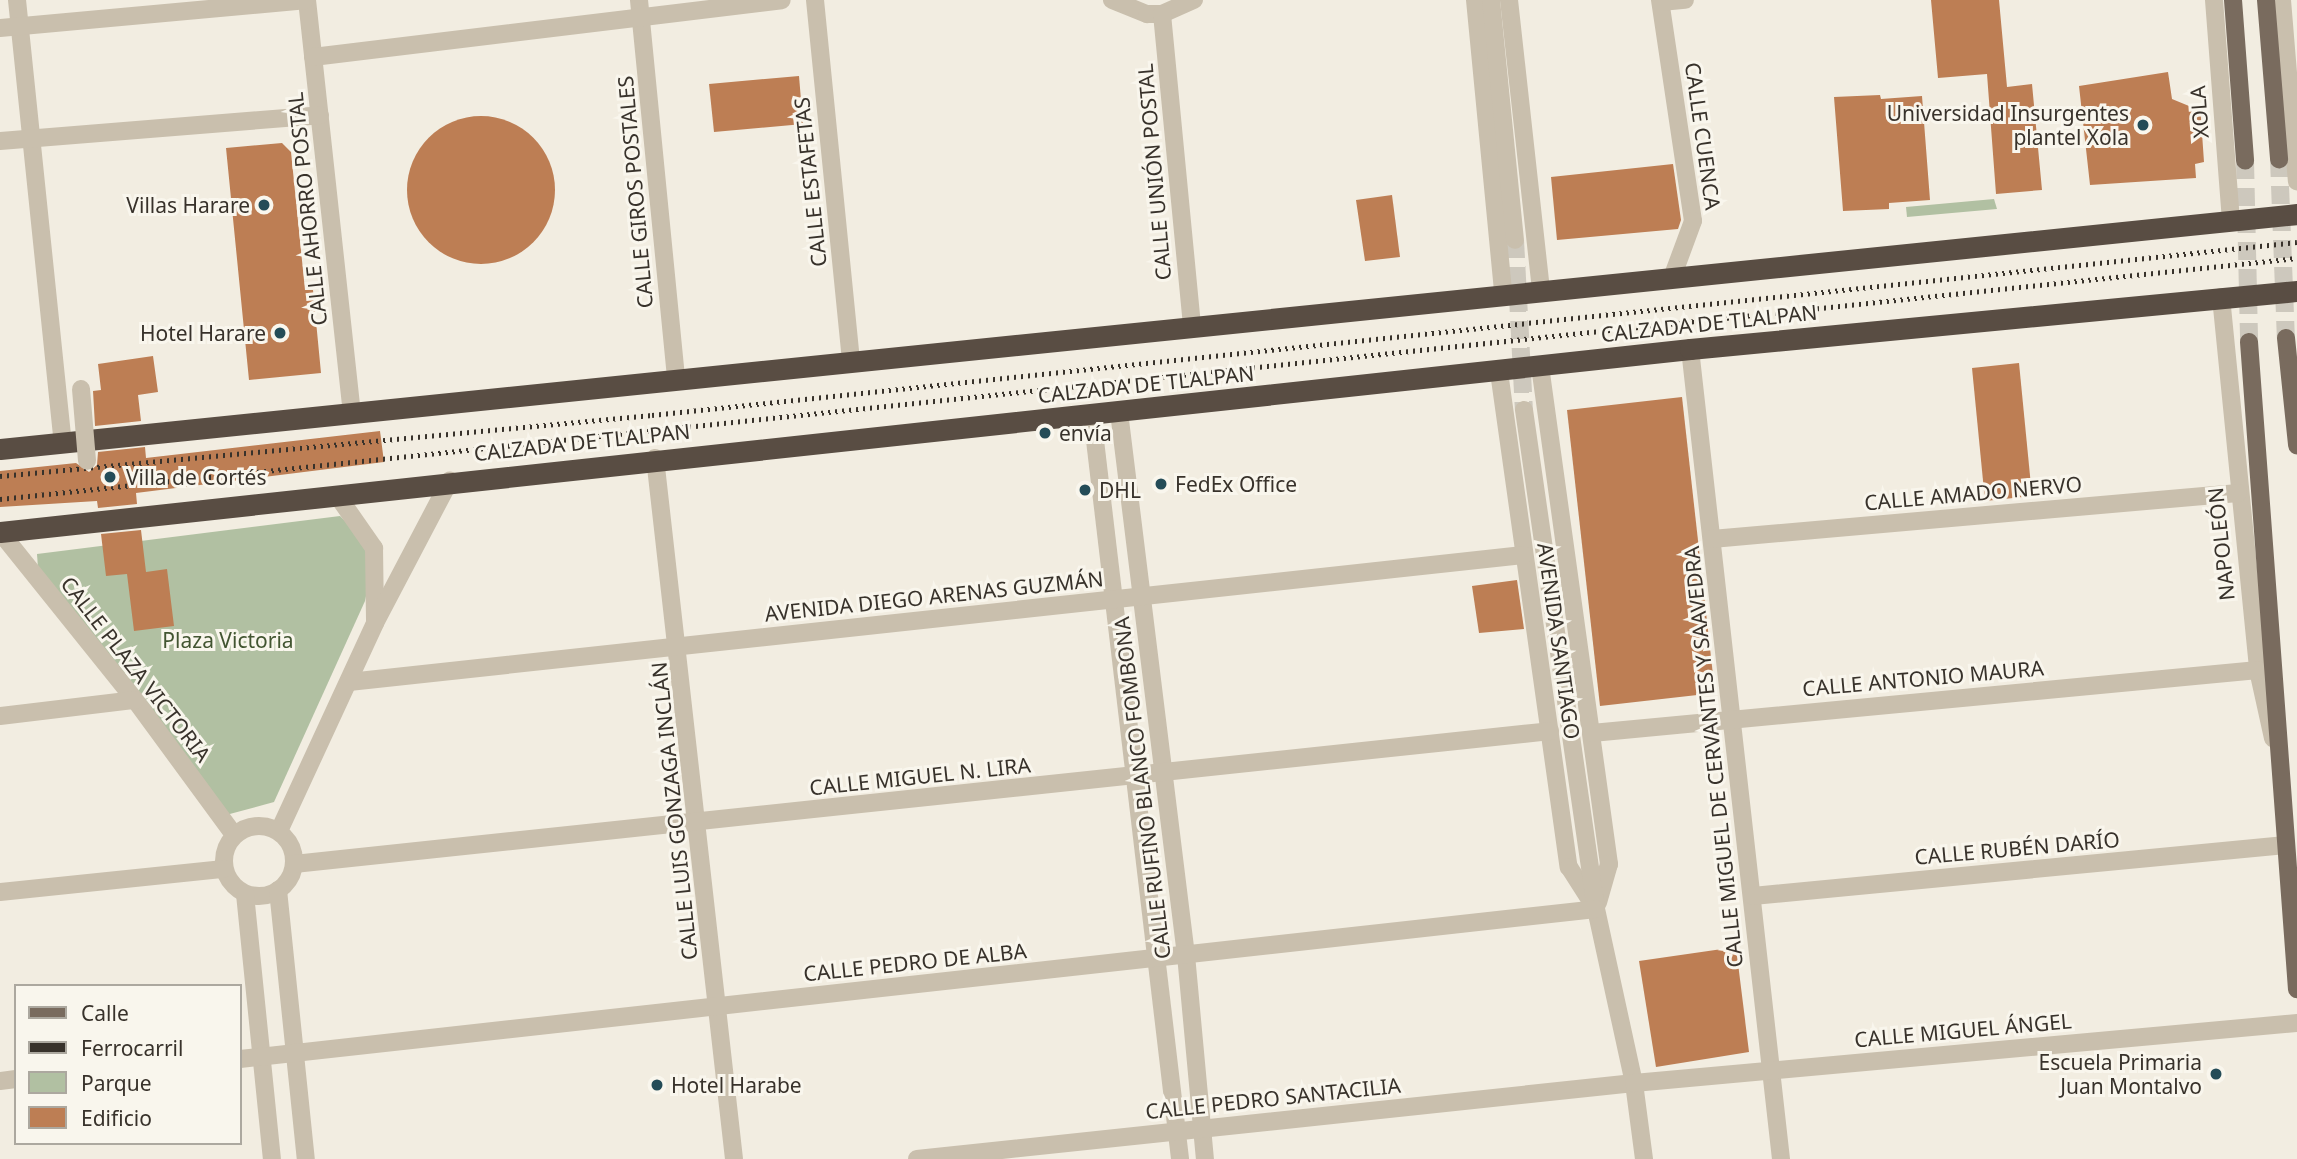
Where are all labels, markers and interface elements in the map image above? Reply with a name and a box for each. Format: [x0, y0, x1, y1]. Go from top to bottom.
street label: CALLE CUENCA [1680, 61, 1726, 211]
street label: CALLE UNIÓN POSTAL [1132, 63, 1176, 281]
street label: CALLE GIROS POSTALES [612, 75, 658, 309]
street label: XOLA [2185, 85, 2213, 139]
street label: CALLE AHORRO POSTAL [282, 91, 332, 327]
street label: CALLE ESTAFETAS [789, 96, 831, 268]
place label: Universidad Insurgentes plantel Xola [1887, 100, 2129, 150]
marker: Universidad Insurgentes plantel Xola [2135, 117, 2151, 133]
place label: Villas Harare [126, 192, 250, 218]
marker: Villas Harare [256, 197, 272, 213]
street label: CALZADA DE TLALPAN [1600, 299, 1818, 347]
place label: Hotel Harare [140, 320, 266, 346]
marker: Hotel Harare [272, 325, 288, 341]
street label: CALZADA DE TLALPAN [1037, 360, 1255, 408]
street label: CALZADA DE TLALPAN [473, 418, 691, 466]
place label: envía [1059, 420, 1112, 446]
marker: envía [1037, 425, 1053, 441]
place label: Villa de Cortés [126, 464, 266, 490]
marker: Villa de Cortés [100, 467, 120, 487]
place label: FedEx Office [1175, 471, 1297, 497]
street label: CALLE AMADO NERVO [1863, 471, 2083, 515]
marker: FedEx Office [1153, 476, 1169, 492]
place label: DHL [1099, 477, 1141, 503]
marker: DHL [1077, 482, 1093, 498]
street label: NAPOLEÓN [2203, 486, 2239, 602]
street label: AVENIDA SANTIAGO [1533, 541, 1585, 741]
street label: CALLE MIGUEL DE CERVANTES Y SAAVEDRA [1678, 545, 1748, 969]
street label: AVENIDA DIEGO ARENAS GUZMÁN [763, 566, 1105, 626]
street label: CALLE PLAZA VICTORIA [56, 571, 216, 767]
street label: CALLE RUFINO BLANCO FOMBONA [1108, 615, 1176, 961]
park label: Plaza Victoria [162, 627, 294, 653]
street label: CALLE ANTONIO MAURA [1801, 655, 2045, 701]
street label: CALLE LUIS GONZAGA INCLÁN [646, 661, 702, 961]
street label: CALLE MIGUEL N. LIRA [808, 752, 1032, 800]
street label: CALLE RUBÉN DARÍO [1913, 826, 2121, 870]
street label: CALLE PEDRO DE ALBA [802, 938, 1028, 986]
legend [14, 984, 242, 1145]
text: Calle [81, 999, 129, 1027]
street label: CALLE MIGUEL ÁNGEL [1853, 1008, 2073, 1052]
text: Ferrocarril [81, 1034, 183, 1062]
place label: Escuela Primaria Juan Montalvo [2039, 1049, 2202, 1099]
marker: Escuela Primaria Juan Montalvo [2208, 1066, 2224, 1082]
text: Parque [81, 1069, 151, 1097]
place label: Hotel Harabe [671, 1072, 802, 1098]
street label: CALLE PEDRO SANTACILIA [1144, 1072, 1402, 1124]
marker: Hotel Harabe [649, 1077, 665, 1093]
text: Edificio [81, 1104, 152, 1132]

